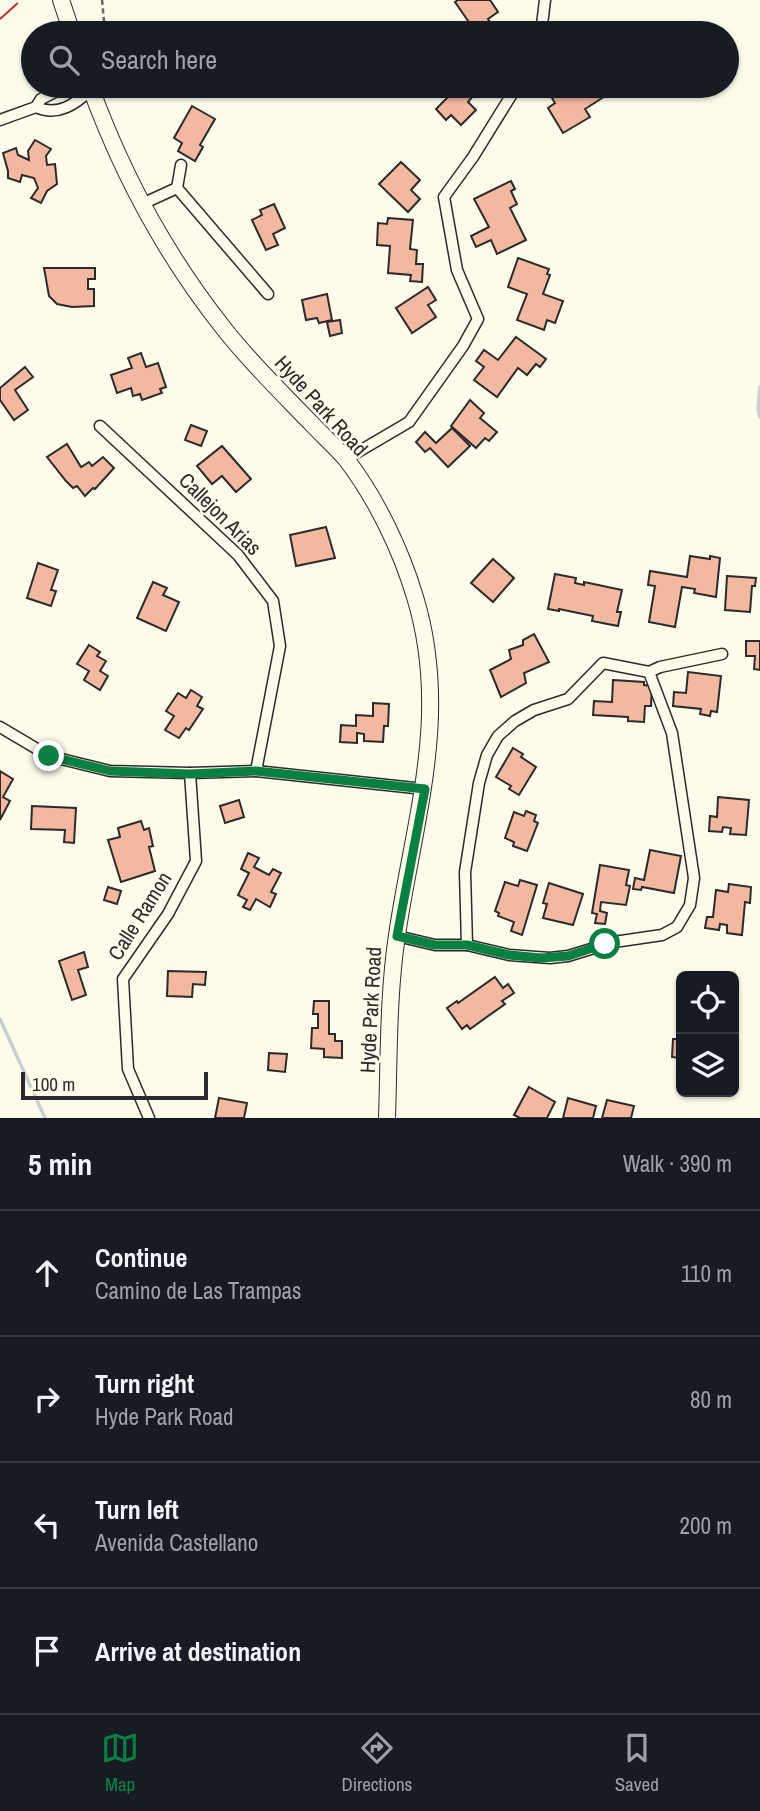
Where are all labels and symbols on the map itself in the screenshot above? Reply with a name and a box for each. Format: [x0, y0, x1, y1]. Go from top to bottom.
street label: Hyde Park Road [268, 349, 374, 462]
street label: Callejon Arias [173, 466, 268, 561]
route end [33, 740, 64, 771]
street label: Calle Ramon [101, 866, 178, 966]
route start [589, 928, 620, 959]
street label: Hyde Park Road [353, 946, 388, 1074]
scale bar [21, 1069, 208, 1101]

